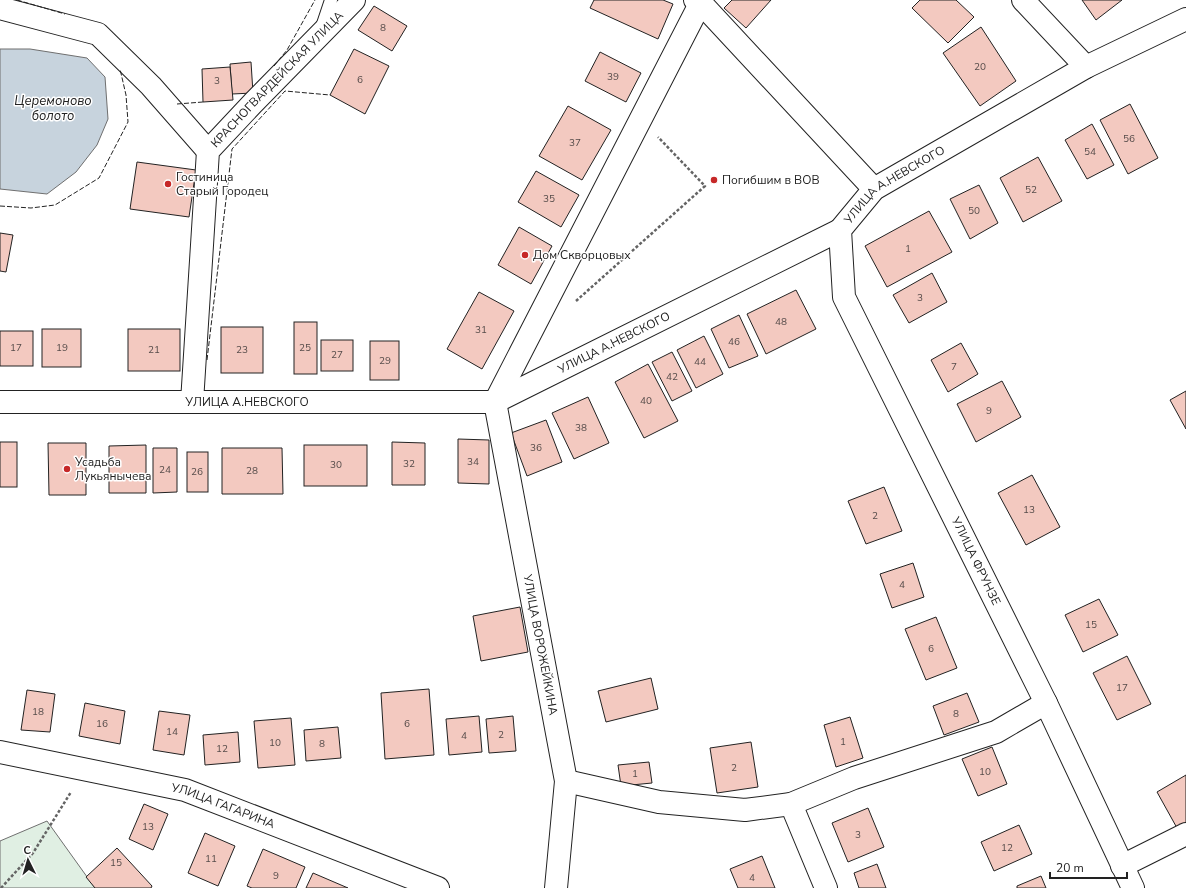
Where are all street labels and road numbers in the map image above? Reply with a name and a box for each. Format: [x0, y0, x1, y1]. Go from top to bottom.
street label: КРАСНОГВАРДЕЙСКАЯ УЛИЦА [207, 7, 347, 151]
street label: УЛИЦА А.НЕВСКОГО [840, 142, 948, 228]
street label: УЛИЦА А.НЕВСКОГО [554, 308, 673, 378]
street label: УЛИЦА А.НЕВСКОГО [184, 394, 309, 410]
street label: УЛИЦА ФРУНЗЕ [947, 513, 1004, 608]
street label: УЛИЦА ВОРОЖЕЙКИНА [519, 572, 562, 717]
street label: УЛИЦА ГАГАРИНА [169, 779, 278, 832]

